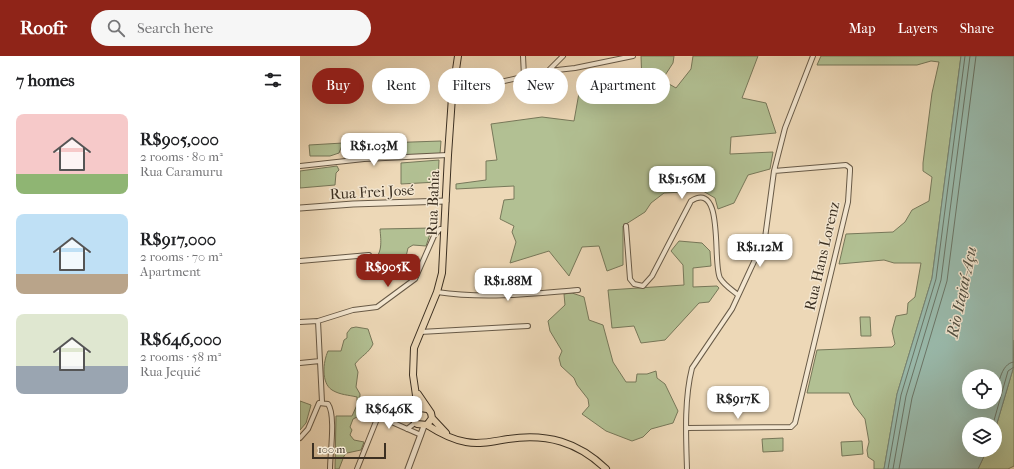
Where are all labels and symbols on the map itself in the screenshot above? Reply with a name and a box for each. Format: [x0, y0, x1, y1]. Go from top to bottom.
pin: R$1.03M [337, 133, 411, 167]
pin: R$1.56M [645, 166, 719, 200]
street label: Rua Bahia [423, 169, 443, 236]
street label: Rua Frei José [329, 181, 415, 203]
street label: Rua Hans Lorenz [801, 199, 843, 312]
pin: R$1.12M [723, 234, 797, 268]
water label: Rio Itajaí-Açu [942, 245, 980, 340]
pin: R$905K [355, 254, 421, 288]
pin: R$1.88M [471, 268, 545, 302]
pin: R$917K [705, 386, 771, 420]
pin: R$646K [356, 396, 422, 430]
scale bar [312, 441, 386, 460]

